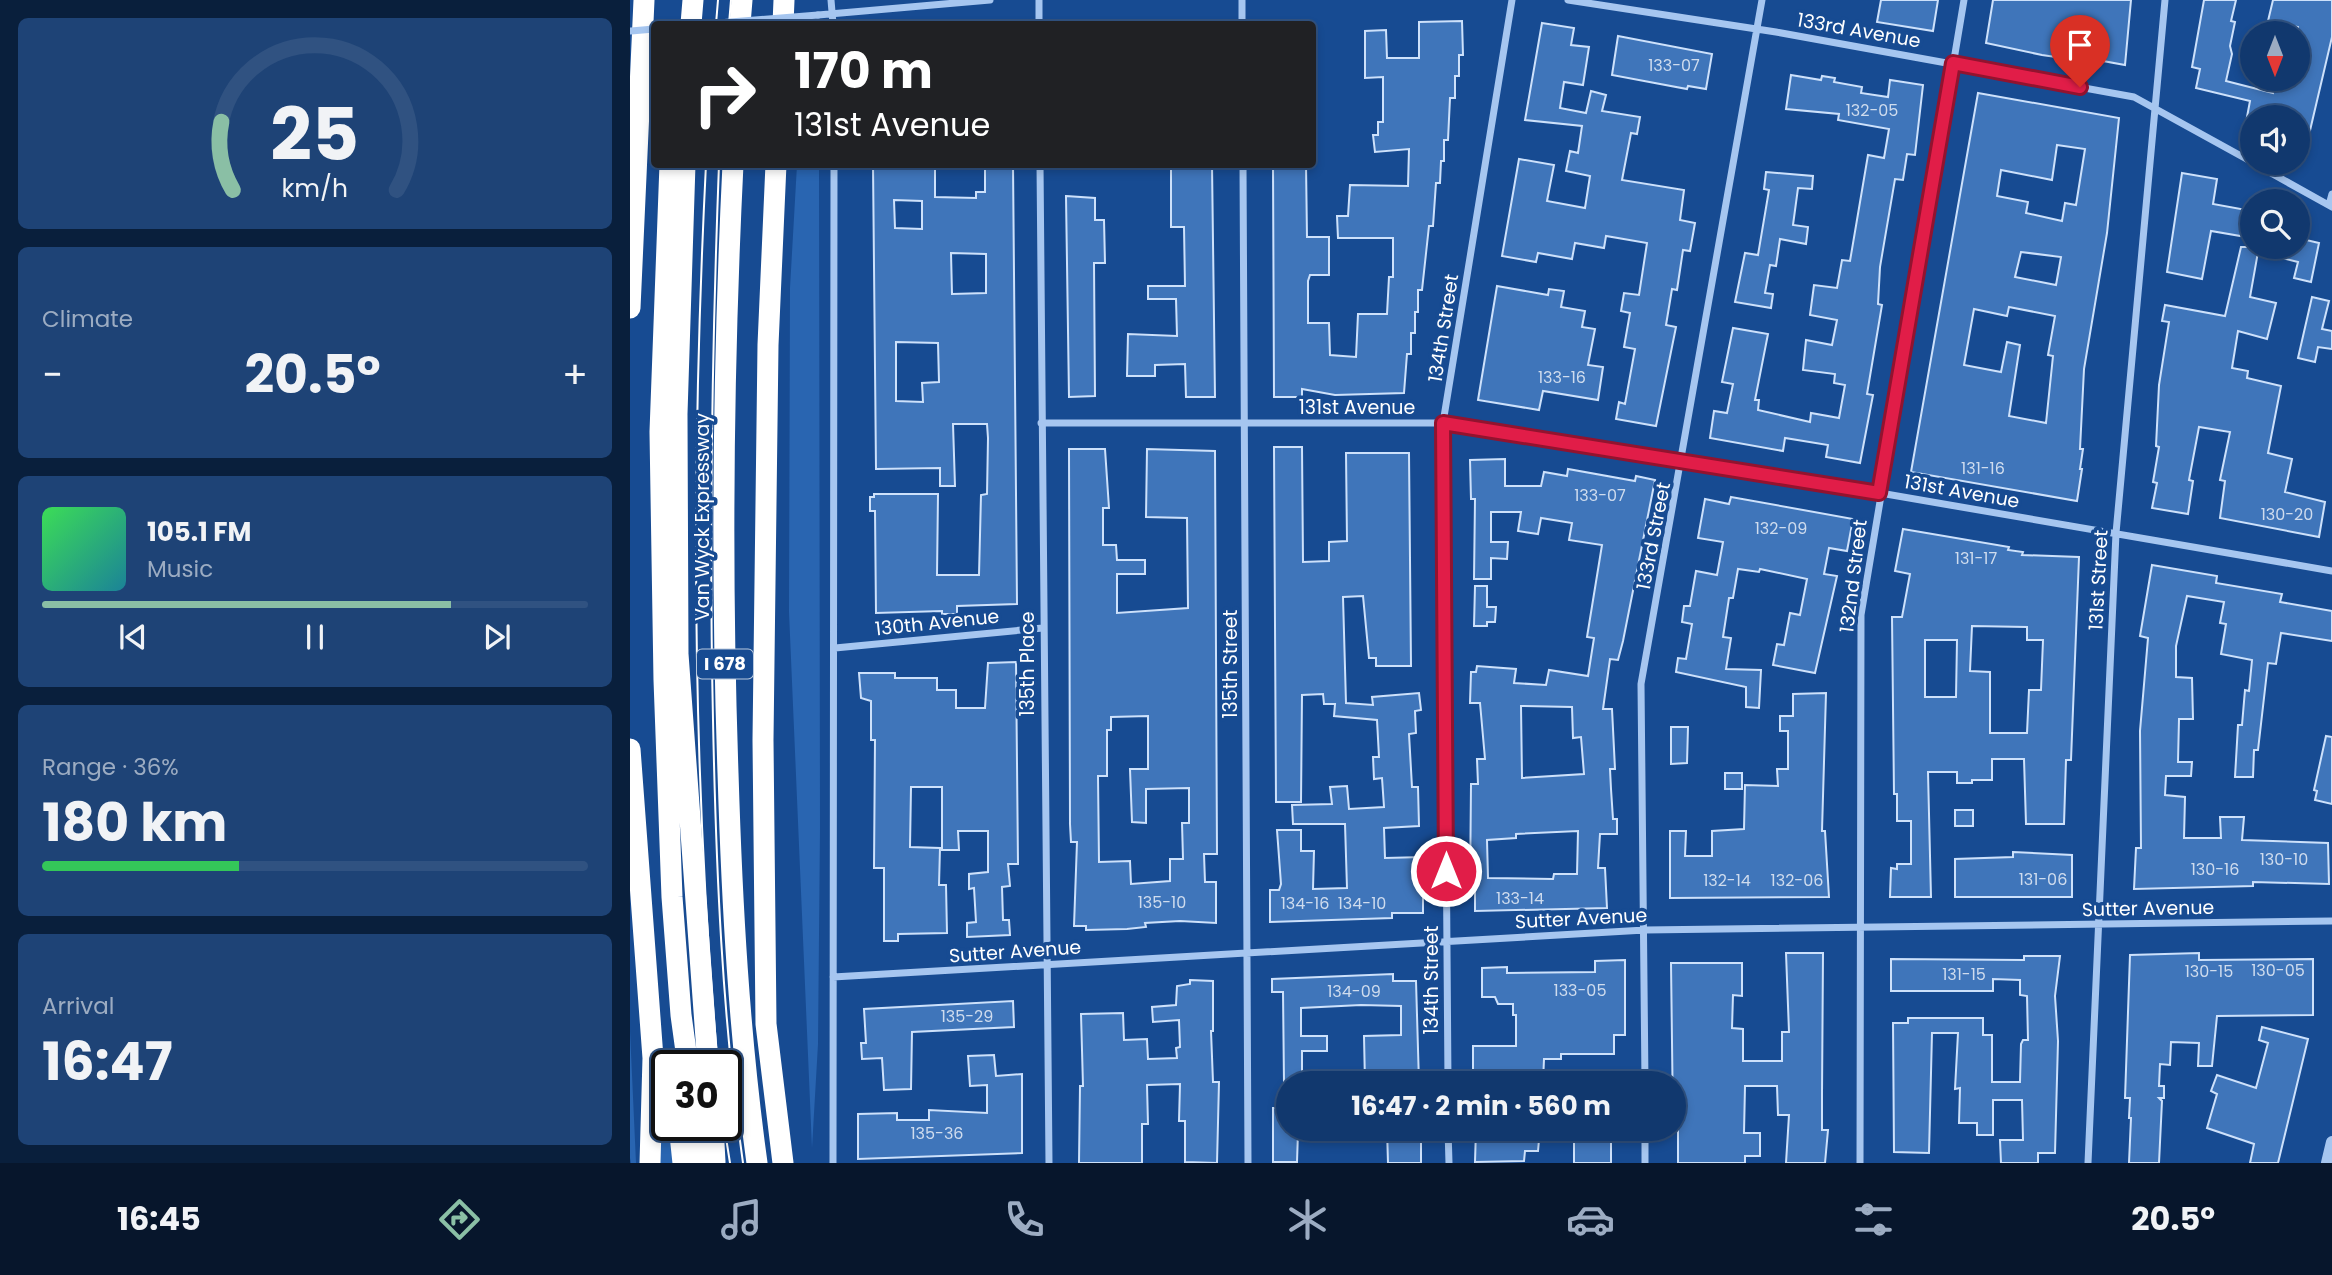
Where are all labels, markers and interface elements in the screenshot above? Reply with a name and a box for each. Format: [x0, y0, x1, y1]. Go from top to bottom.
street label: 133rd Avenue [1795, 6, 1923, 55]
pin [2050, 15, 2110, 87]
north arrow [2240, 21, 2310, 91]
map controls [2240, 21, 2310, 259]
icon: arrive [2061, 26, 2099, 64]
text: 170 m [794, 37, 933, 105]
icon: right [679, 49, 770, 140]
house number: 133-07 [1648, 54, 1700, 77]
text: 25 [271, 84, 359, 185]
house number: 132-05 [1846, 99, 1898, 122]
text: 131st Avenue [794, 102, 990, 147]
button: sound [2240, 105, 2310, 175]
text: km/h [282, 170, 348, 205]
button: search [2240, 189, 2310, 259]
street label: 134th Street [1422, 272, 1465, 384]
text: Climate [42, 303, 133, 335]
text: 20.5° [244, 338, 381, 411]
text: − [42, 348, 63, 401]
text: + [562, 348, 588, 401]
house number: 133-16 [1538, 366, 1586, 389]
street label: 131st Avenue [1299, 394, 1415, 421]
street label: Van Wyck Expressway [689, 413, 716, 621]
house number: 131-16 [1961, 457, 2005, 480]
street label: 131st Avenue [1902, 468, 2022, 515]
street label: 133rd Street [1630, 480, 1677, 592]
house number: 133-07 [1574, 484, 1626, 507]
house number: 130-20 [2261, 503, 2313, 526]
text: 105.1 FM [147, 514, 251, 550]
house number: 132-09 [1755, 517, 1807, 540]
street label: 132nd Street [1833, 518, 1874, 634]
street label: 131st Street [2082, 529, 2115, 631]
house number: 131-17 [1955, 547, 1997, 570]
text: Music [147, 553, 213, 585]
street label: 130th Avenue [874, 603, 1000, 642]
street label: 135th Street [1217, 609, 1244, 718]
street label: 135th Place [1014, 611, 1041, 717]
icon: previous [114, 618, 152, 656]
icon: pause [296, 618, 334, 656]
icon: next [478, 618, 516, 656]
road number: I 678 [697, 650, 753, 678]
text: Range · 36% [42, 751, 179, 783]
text: 180 km [42, 786, 227, 859]
position arrow [1409, 834, 1483, 908]
house number: 130-10 [2260, 848, 2308, 871]
house number: 130-16 [2191, 858, 2239, 881]
house number: 131-06 [2019, 868, 2067, 891]
house number: 132-14 [1703, 869, 1751, 892]
house number: 132-06 [1771, 869, 1823, 892]
house number: 133-14 [1496, 887, 1544, 910]
house number: 135-10 [1138, 891, 1186, 914]
house number: 134-16 [1281, 892, 1329, 915]
house number: 134-10 [1338, 892, 1386, 915]
street label: Sutter Avenue [2082, 894, 2214, 923]
street label: Sutter Avenue [1514, 902, 1648, 935]
street label: 134th Street [1418, 925, 1445, 1035]
street label: Sutter Avenue [948, 933, 1082, 970]
house number: 130-05 [2251, 959, 2305, 982]
house number: 130-15 [2185, 960, 2233, 983]
house number: 131-15 [1942, 963, 1986, 986]
house number: 133-05 [1554, 979, 1606, 1002]
house number: 134-09 [1327, 980, 1381, 1003]
text: Arrival [42, 990, 114, 1022]
house number: 135-29 [941, 1005, 993, 1028]
text: 16:47 [42, 1025, 172, 1098]
speed limit sign: 30 [651, 1050, 742, 1141]
text: 16:47 · 2 min · 560 m [1351, 1088, 1611, 1124]
house number: 135-36 [911, 1122, 964, 1145]
icon: directions [435, 1195, 484, 1244]
icon: music [717, 1195, 766, 1244]
icon: phone [1000, 1195, 1049, 1244]
icon: climate [1283, 1195, 1332, 1244]
icon: car [1566, 1195, 1615, 1244]
icon: filters [1849, 1195, 1898, 1244]
text: 16:45 [117, 1196, 201, 1241]
text: 20.5° [2131, 1196, 2215, 1241]

